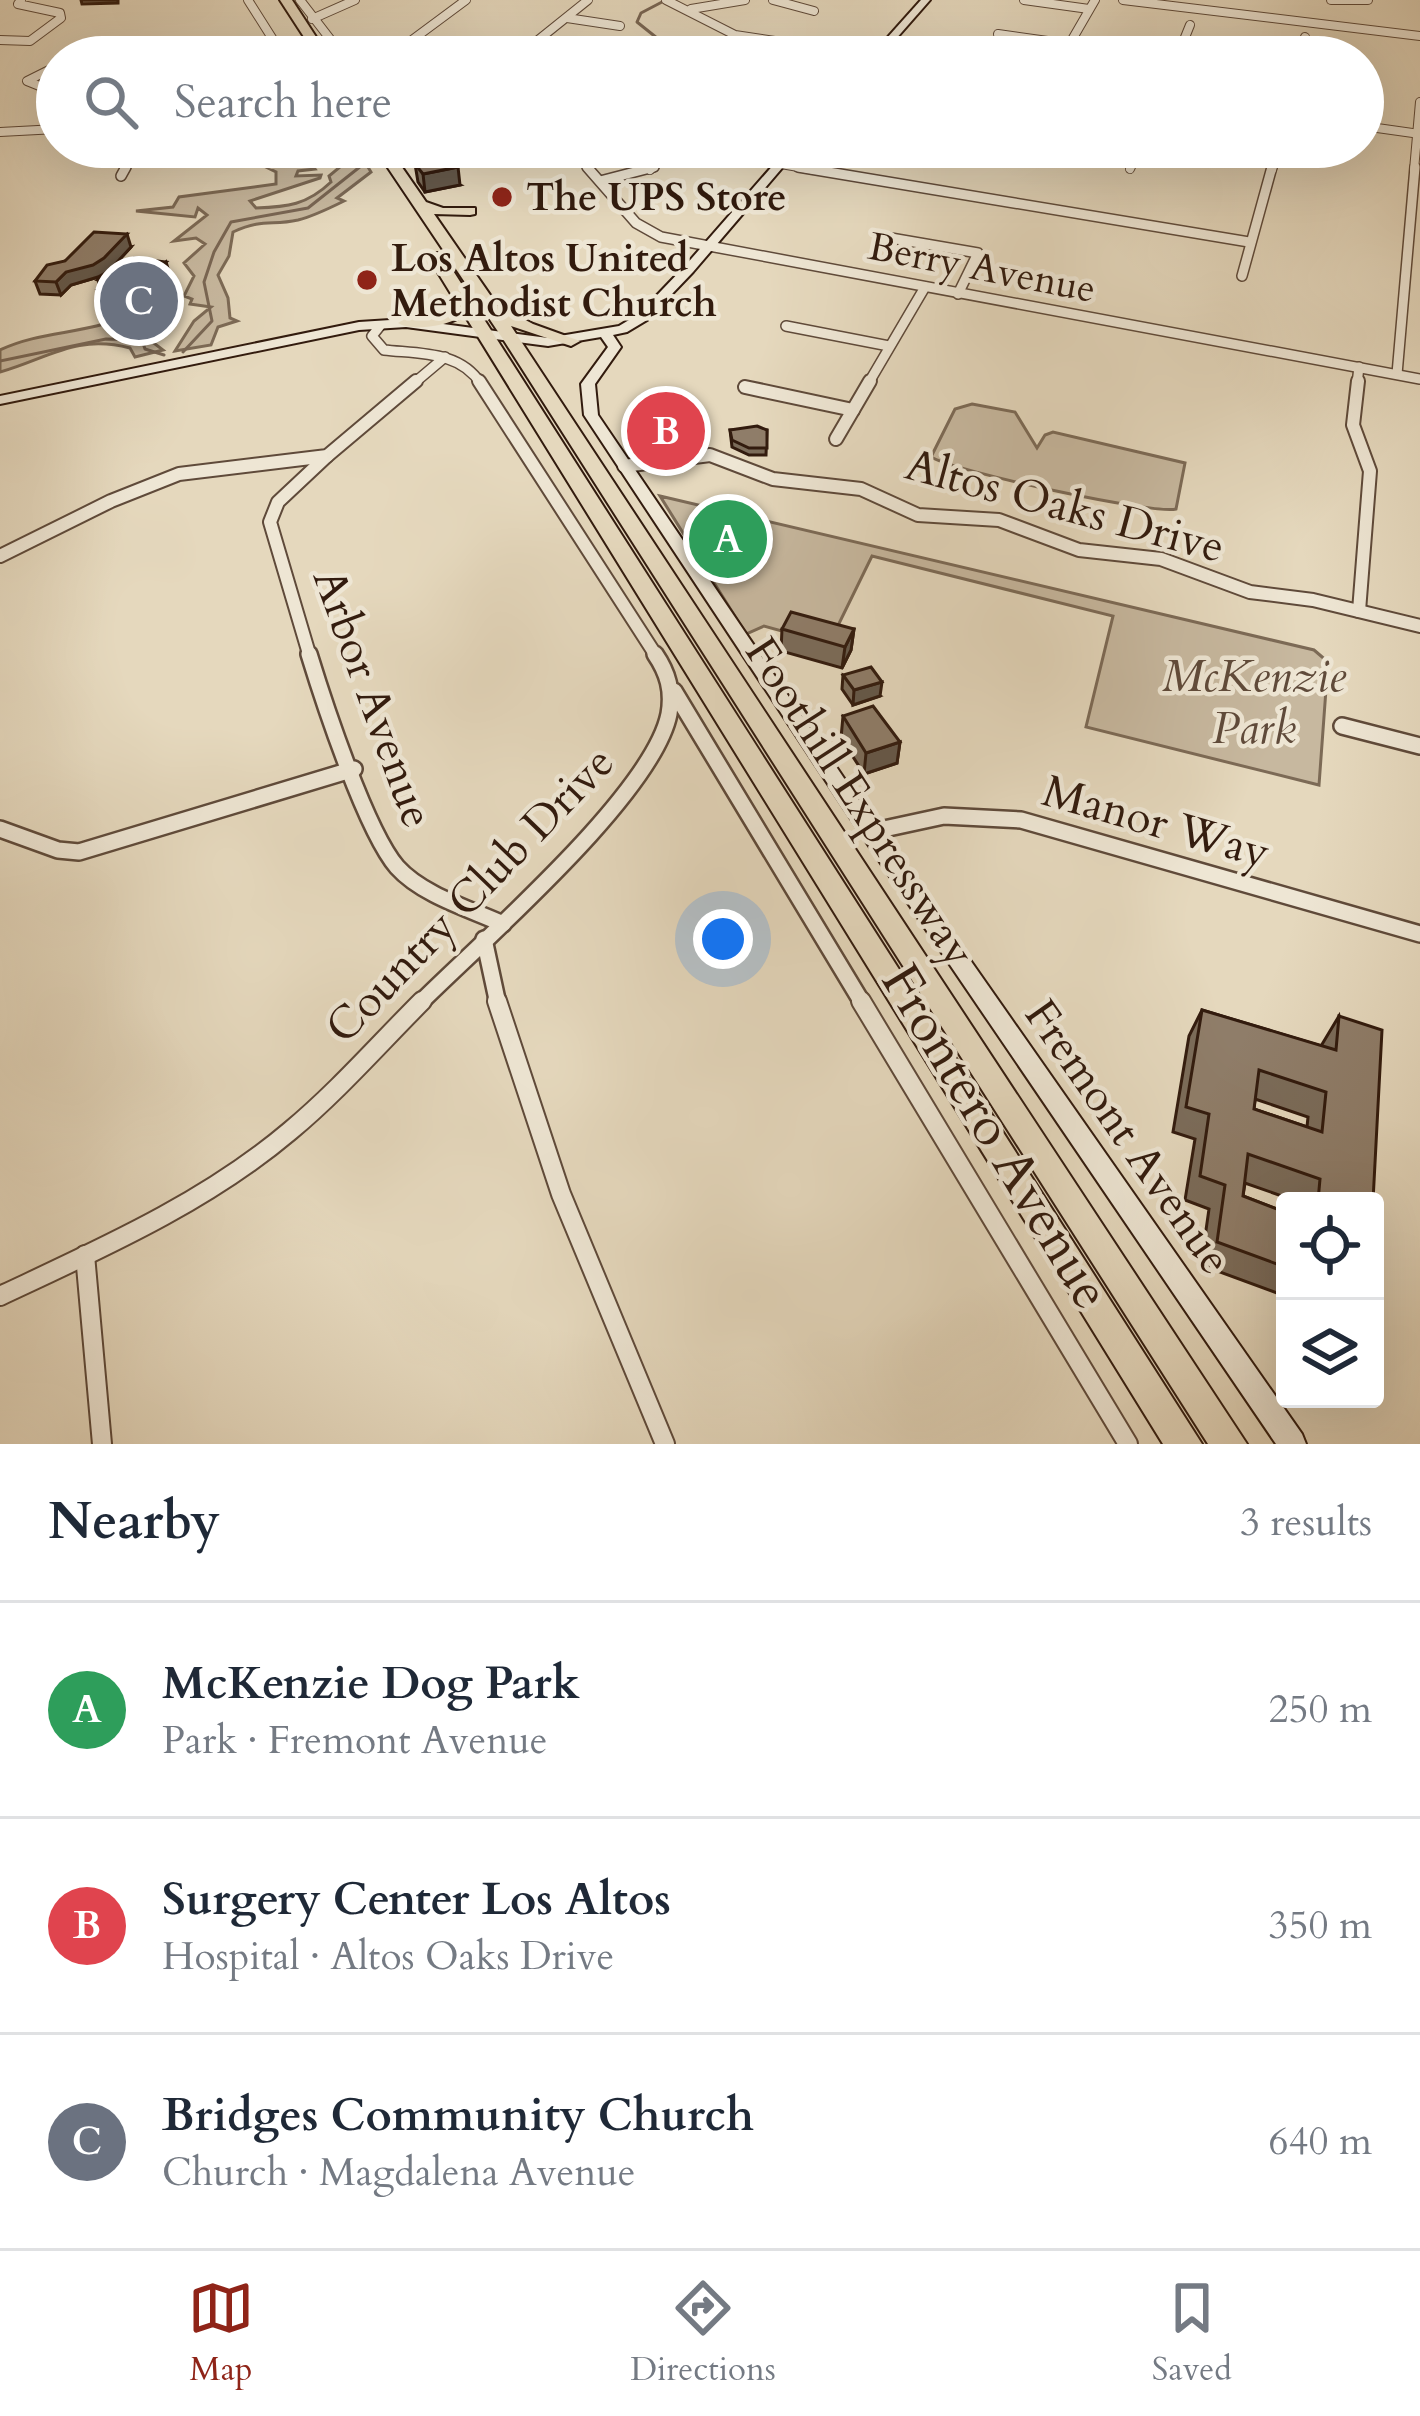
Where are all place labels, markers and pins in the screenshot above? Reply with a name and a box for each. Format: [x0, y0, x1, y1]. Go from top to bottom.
place label: The UPS Store [526, 171, 787, 224]
marker: The UPS Store [489, 184, 515, 210]
place label: Los Altos United Methodist Church [391, 232, 717, 330]
pin: C [100, 256, 178, 346]
marker: Los Altos United Methodist Church [354, 267, 380, 293]
pin: B [627, 386, 705, 476]
pin: A [689, 494, 767, 584]

